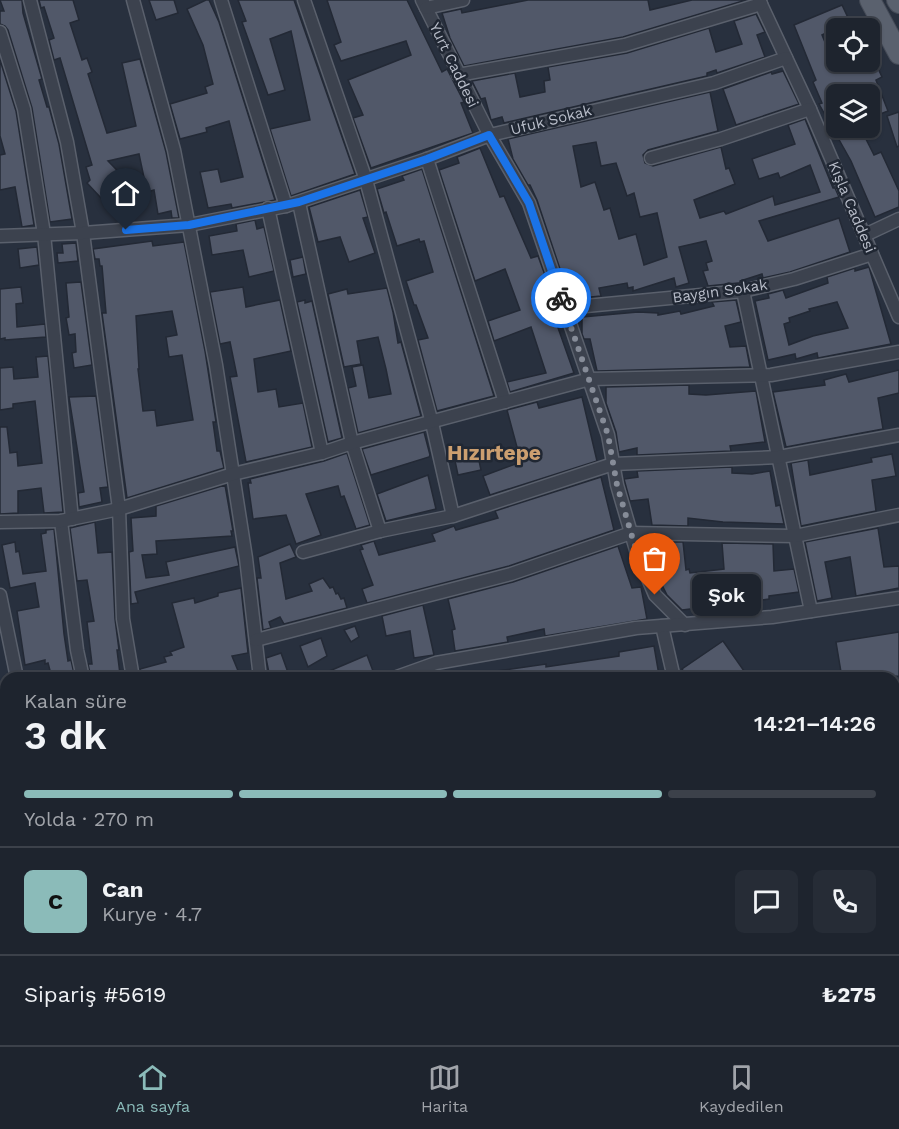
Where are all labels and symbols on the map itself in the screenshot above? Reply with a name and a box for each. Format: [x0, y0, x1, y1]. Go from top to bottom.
street label: Yurt Caddesi [426, 20, 482, 110]
street label: Ufuk Sokak [509, 101, 594, 139]
street label: Kışla Caddesi [825, 159, 879, 255]
pin [100, 168, 151, 230]
courier [531, 268, 591, 328]
street label: Baygın Sokak [671, 275, 769, 307]
district label: Hızırtepe [447, 440, 541, 465]
pin [629, 533, 680, 595]
callout: Şok [691, 574, 760, 616]

